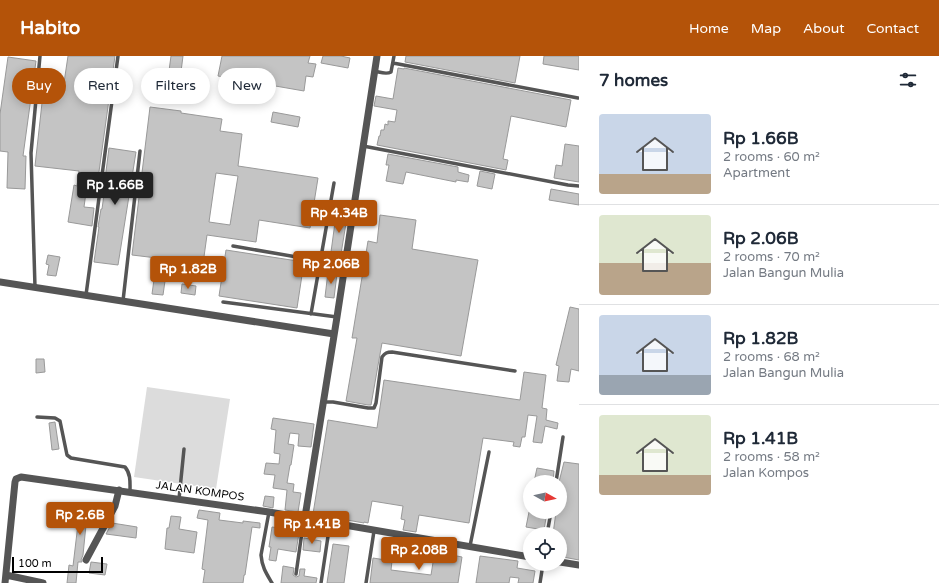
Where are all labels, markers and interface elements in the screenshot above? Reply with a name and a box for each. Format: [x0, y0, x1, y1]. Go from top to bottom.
text: Habito [20, 17, 80, 39]
text: Home [689, 20, 729, 37]
text: Map [751, 20, 781, 37]
text: About [803, 20, 845, 37]
text: Contact [867, 20, 919, 37]
chip: Buy [12, 68, 66, 104]
chip: Rent [74, 68, 133, 104]
chip: Filters [141, 68, 210, 104]
chip: New [218, 68, 276, 104]
icon: filters [897, 69, 919, 91]
text: 7 homes [599, 70, 668, 91]
text: Rp 1.66B [723, 128, 798, 149]
icon: home [631, 130, 679, 178]
text: 2 rooms · 60 m² [723, 149, 820, 165]
text: Apartment [723, 165, 790, 181]
pin: Rp 1.66B [74, 172, 156, 206]
text: Rp 1.66B [86, 177, 144, 193]
pin: Rp 4.34B [298, 200, 380, 234]
text: Rp 4.34B [310, 205, 368, 221]
text: Rp 2.06B [723, 228, 798, 249]
icon: home [631, 231, 679, 279]
text: 2 rooms · 70 m² [723, 249, 820, 265]
pin: Rp 2.06B [290, 251, 372, 285]
pin: Rp 1.82B [147, 256, 229, 290]
text: Rp 2.06B [302, 256, 360, 272]
text: Rp 1.82B [159, 261, 217, 277]
text: Jalan Bangun Mulia [723, 265, 844, 281]
text: Rp 1.82B [723, 328, 798, 349]
icon: home [631, 331, 679, 379]
text: 2 rooms · 68 m² [723, 349, 820, 365]
text: Jalan Bangun Mulia [723, 365, 844, 381]
text: Rp 1.41B [723, 428, 798, 449]
icon: home [631, 431, 679, 479]
text: 2 rooms · 58 m² [723, 449, 820, 465]
text: Jalan Kompos [723, 465, 809, 481]
north arrow [523, 475, 567, 519]
map controls [523, 475, 567, 571]
street label: JALAN KOMPOS [155, 478, 245, 504]
pin: Rp 2.6B [43, 502, 117, 536]
text: Rp 2.6B [55, 507, 105, 523]
pin: Rp 1.41B [271, 511, 353, 545]
text: Rp 1.41B [283, 516, 341, 532]
button: locate [523, 527, 567, 571]
pin: Rp 2.08B [378, 537, 460, 571]
text: Rp 2.08B [390, 542, 448, 558]
scale bar [12, 555, 103, 574]
text: 100 m [18, 557, 52, 570]

